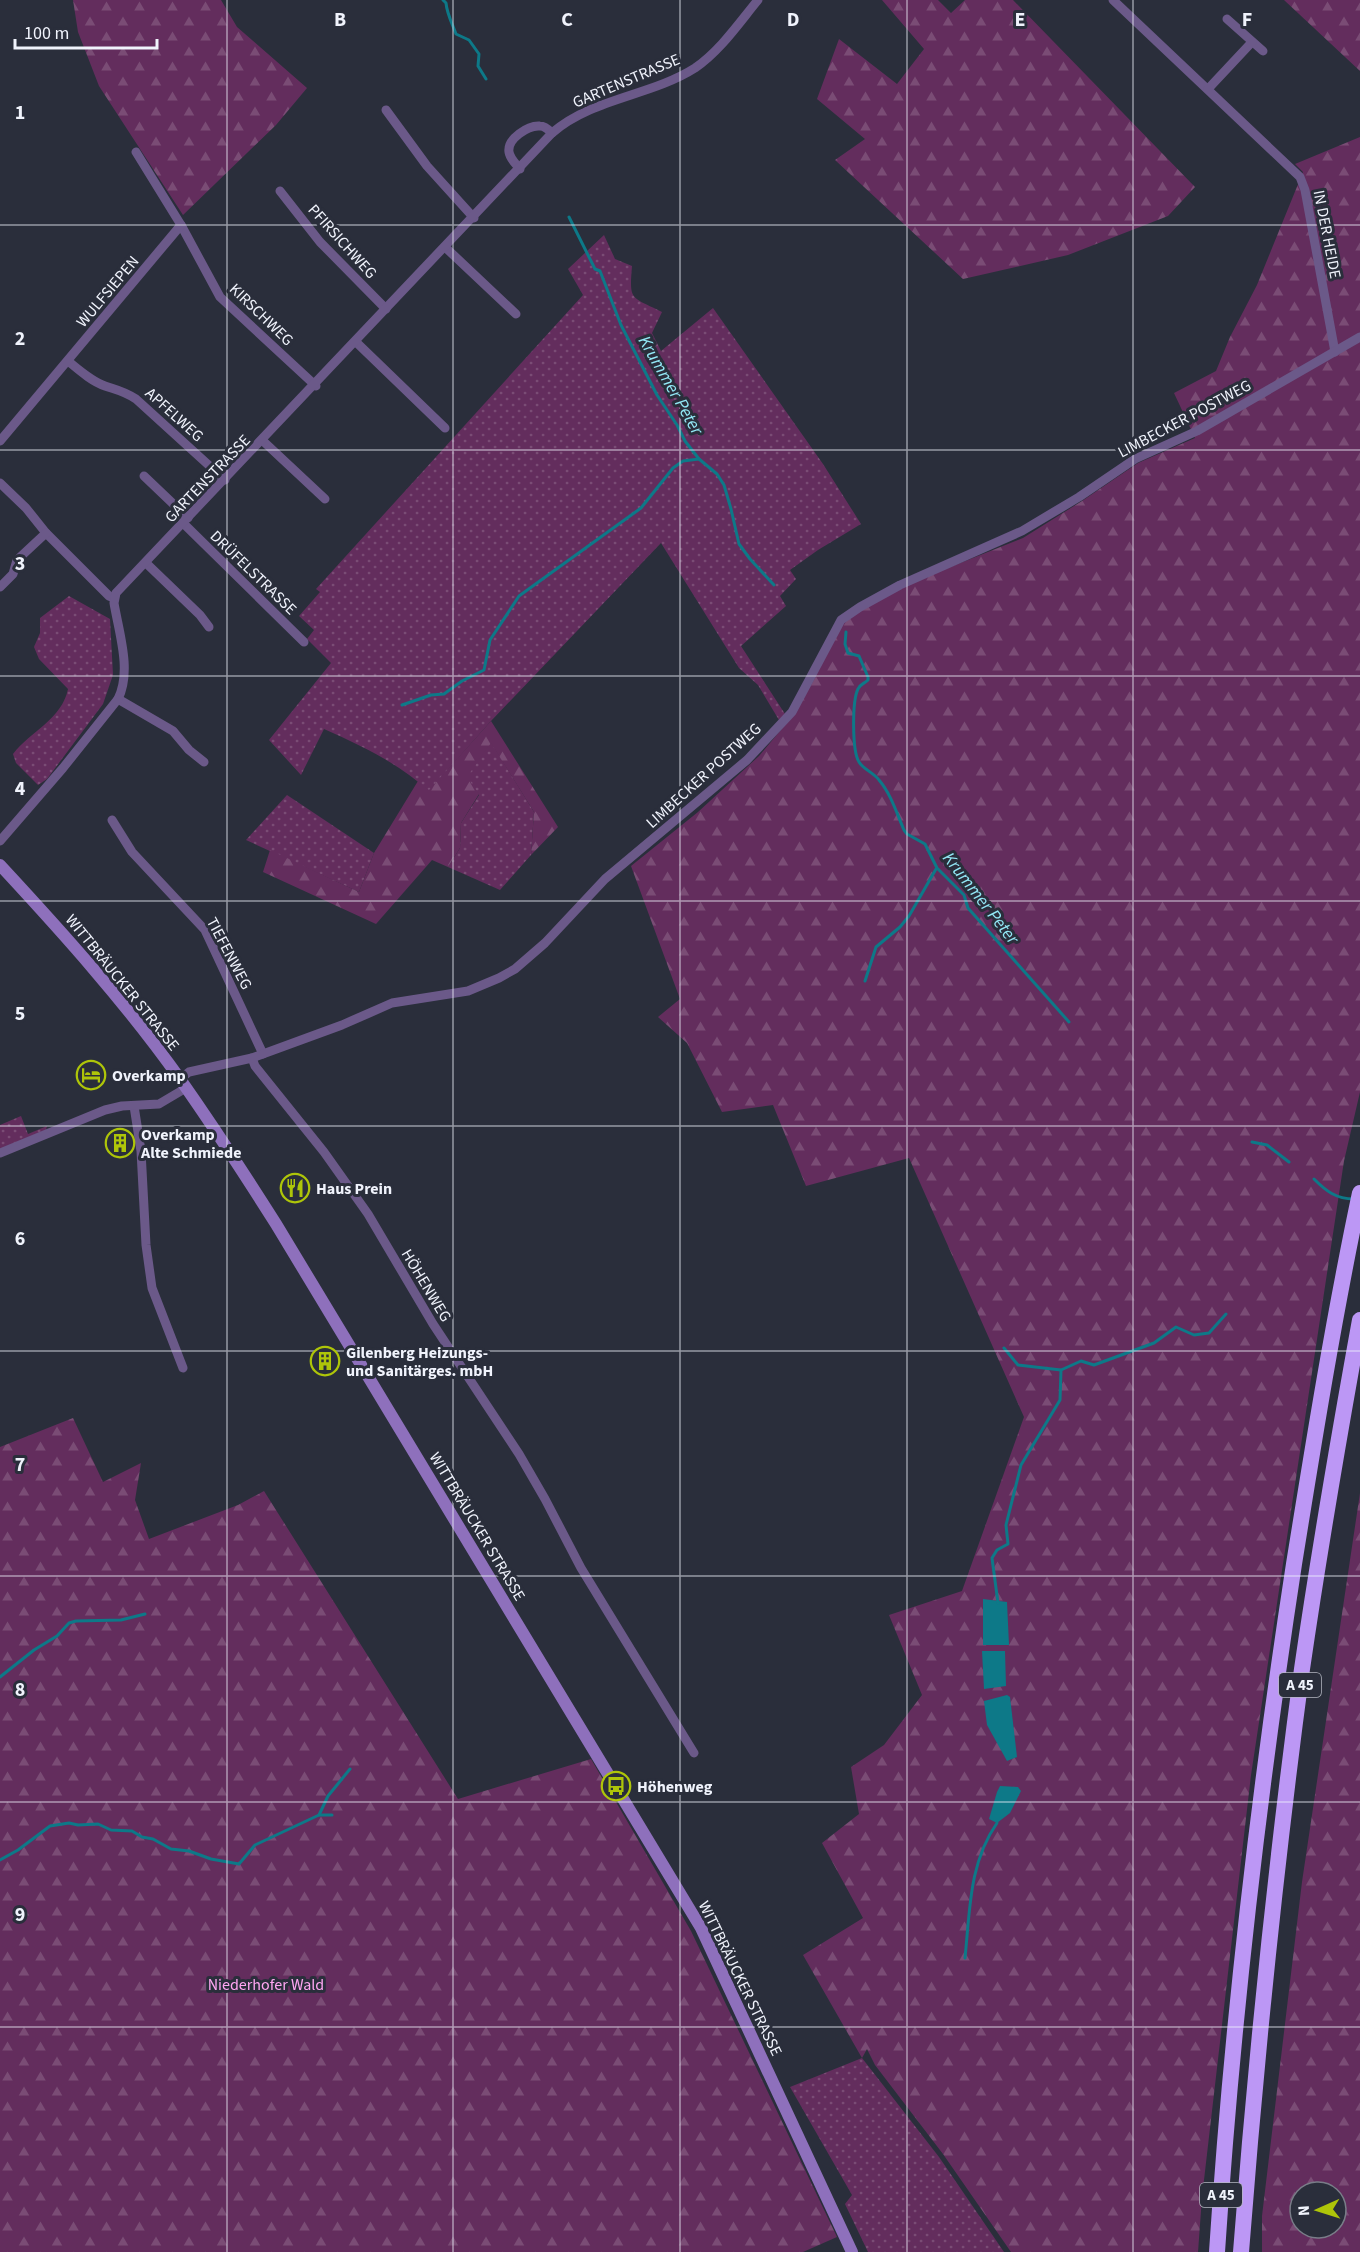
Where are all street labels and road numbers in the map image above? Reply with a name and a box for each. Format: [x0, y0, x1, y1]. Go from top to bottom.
street label: GARTENSTRASSE [569, 48, 683, 113]
street label: IN DER HEIDE [1308, 188, 1346, 280]
street label: PFIRSICHWEG [303, 200, 382, 284]
street label: WULFSIEPEN [71, 251, 144, 332]
street label: KIRSCHWEG [224, 279, 298, 351]
street label: LIMBECKER POSTWEG [1114, 374, 1255, 463]
street label: APFELWEG [140, 383, 208, 447]
street label: GARTENSTRASSE [160, 430, 255, 528]
street label: DRÜFELSTRASSE [205, 526, 302, 620]
street label: LIMBECKER POSTWEG [641, 718, 766, 833]
street label: WITTBRÄUCKER STRASSE [60, 910, 184, 1056]
street label: TIEFENWEG [201, 914, 257, 993]
street label: HÖHENWEG [396, 1245, 456, 1326]
street label: WITTBRÄUCKER STRASSE [424, 1448, 530, 1605]
road number: A 45 [1279, 1673, 1321, 1697]
street label: WITTBRÄUCKER STRASSE [693, 1897, 787, 2060]
road number: A 45 [1200, 2183, 1242, 2207]

